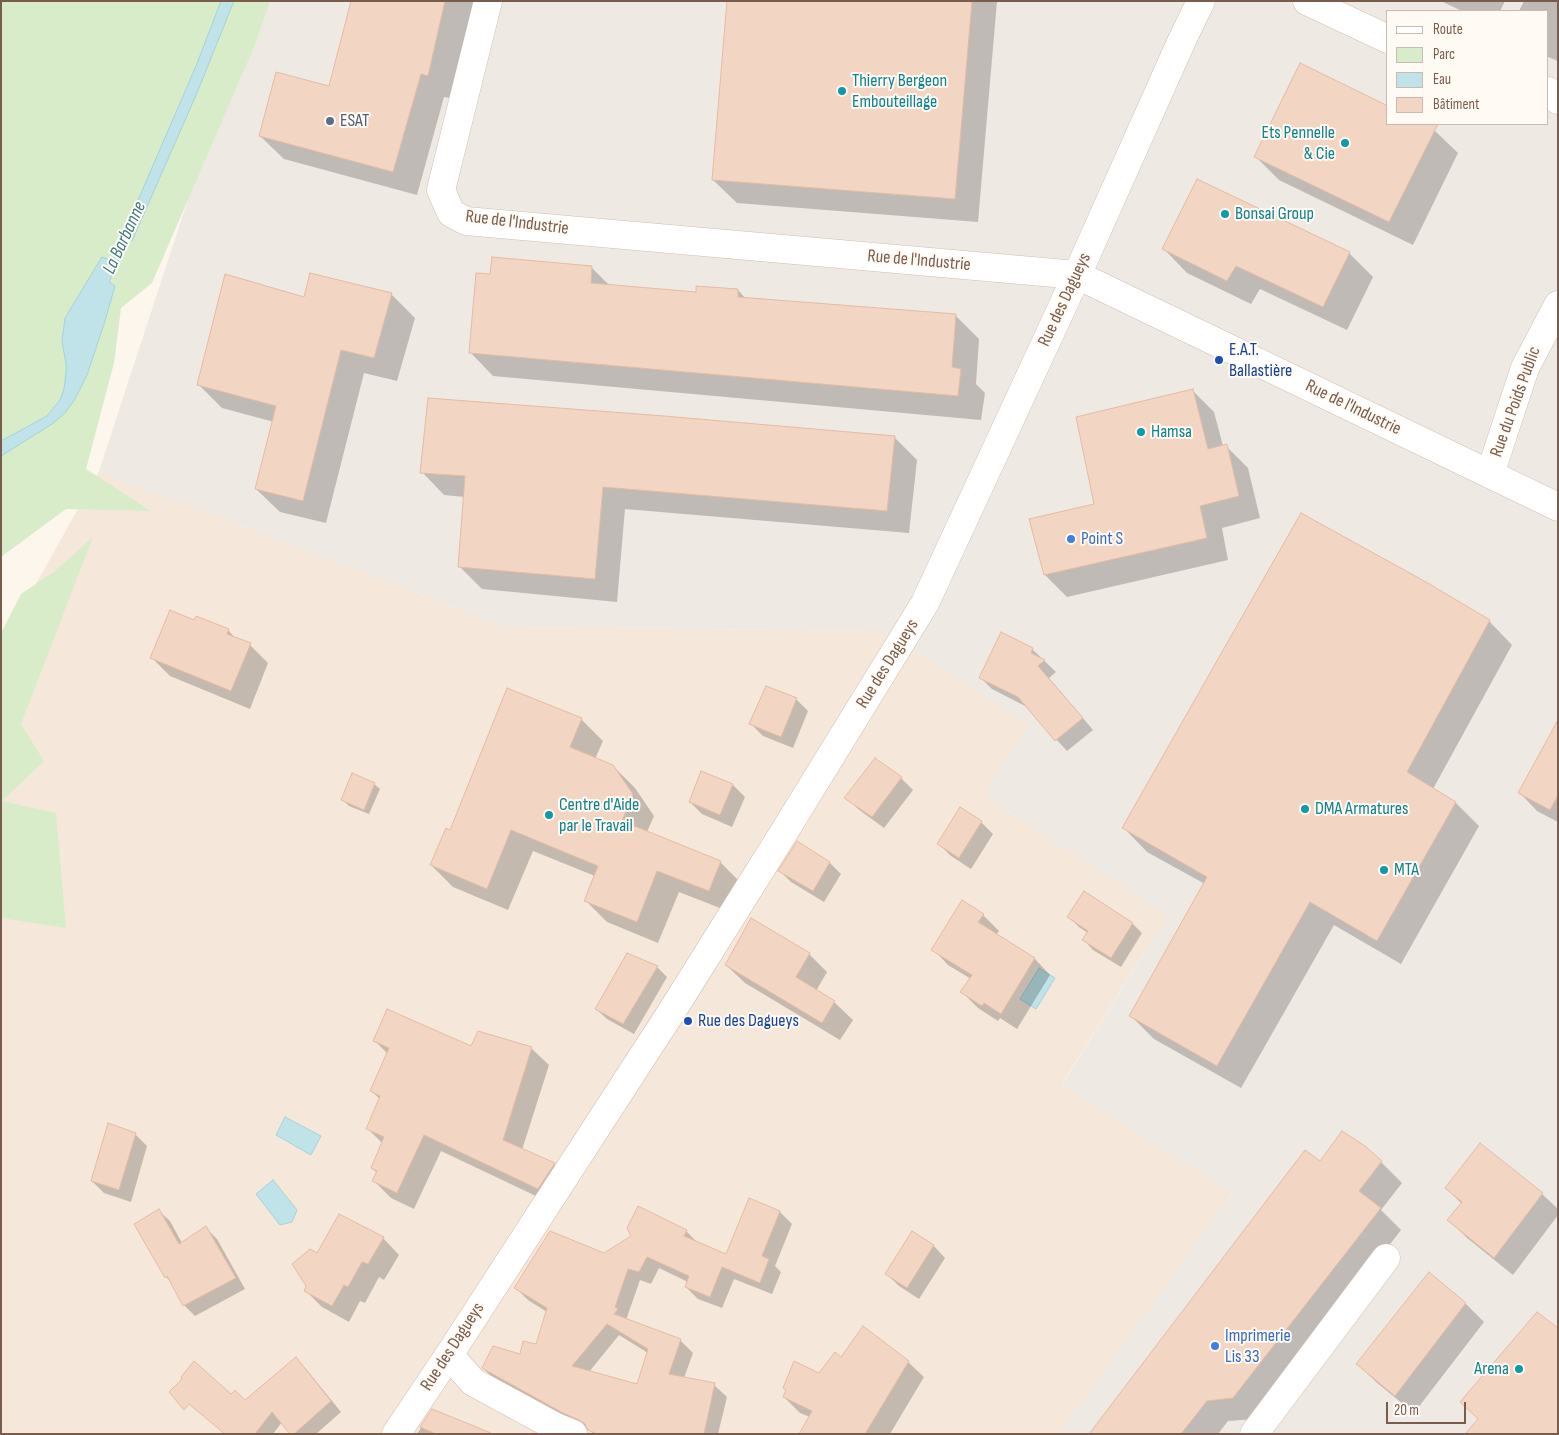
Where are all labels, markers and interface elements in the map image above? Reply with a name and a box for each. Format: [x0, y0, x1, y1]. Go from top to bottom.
legend [1386, 10, 1549, 125]
text: Route [1433, 20, 1463, 39]
text: Parc [1433, 45, 1455, 64]
place label: Thierry Bergeon Embouteillage [852, 70, 947, 112]
text: Eau [1433, 70, 1451, 89]
marker: Thierry Bergeon Embouteillage [836, 85, 848, 97]
text: Bâtiment [1433, 95, 1480, 114]
place label: ESAT [340, 110, 369, 132]
marker: ESAT [324, 115, 336, 127]
place label: Ets Pennelle & Cie [1261, 122, 1335, 164]
marker: Ets Pennelle & Cie [1339, 137, 1351, 149]
water label: La Barbanne [98, 198, 152, 278]
place label: Bonsai Group [1235, 203, 1314, 225]
street label: Rue de l'Industrie [464, 206, 570, 240]
marker: Bonsai Group [1219, 208, 1231, 220]
street label: Rue de l'Industrie [866, 246, 972, 276]
street label: Rue des Dagueys [1034, 250, 1096, 350]
place label: E.A.T. Ballastière [1229, 339, 1292, 382]
street label: Rue du Poids Public [1486, 344, 1546, 460]
marker: E.A.T. Ballastière [1213, 354, 1225, 366]
street label: Rue de l'Industrie [1302, 376, 1404, 440]
place label: Hamsa [1151, 421, 1192, 443]
marker: Hamsa [1135, 426, 1147, 438]
place label: Point S [1081, 528, 1123, 550]
marker: Point S [1065, 533, 1077, 545]
street label: Rue des Dagueys [852, 615, 924, 713]
place label: Centre d'Aide par le Travail [559, 794, 639, 836]
place label: DMA Armatures [1315, 798, 1408, 820]
marker: DMA Armatures [1299, 803, 1311, 815]
marker: Centre d'Aide par le Travail [543, 809, 555, 821]
place label: MTA [1394, 859, 1419, 881]
marker: MTA [1378, 864, 1390, 876]
place label: Rue des Dagueys [698, 1010, 799, 1032]
marker: Rue des Dagueys [682, 1015, 694, 1027]
street label: Rue des Dagueys [416, 1299, 490, 1395]
place label: Imprimerie Lis 33 [1225, 1325, 1291, 1368]
marker: Imprimerie Lis 33 [1209, 1340, 1221, 1352]
place label: Arena [1474, 1358, 1509, 1380]
marker: Arena [1513, 1363, 1525, 1375]
scale bar [1389, 1392, 1469, 1424]
text: 20 m [1394, 1401, 1419, 1420]

